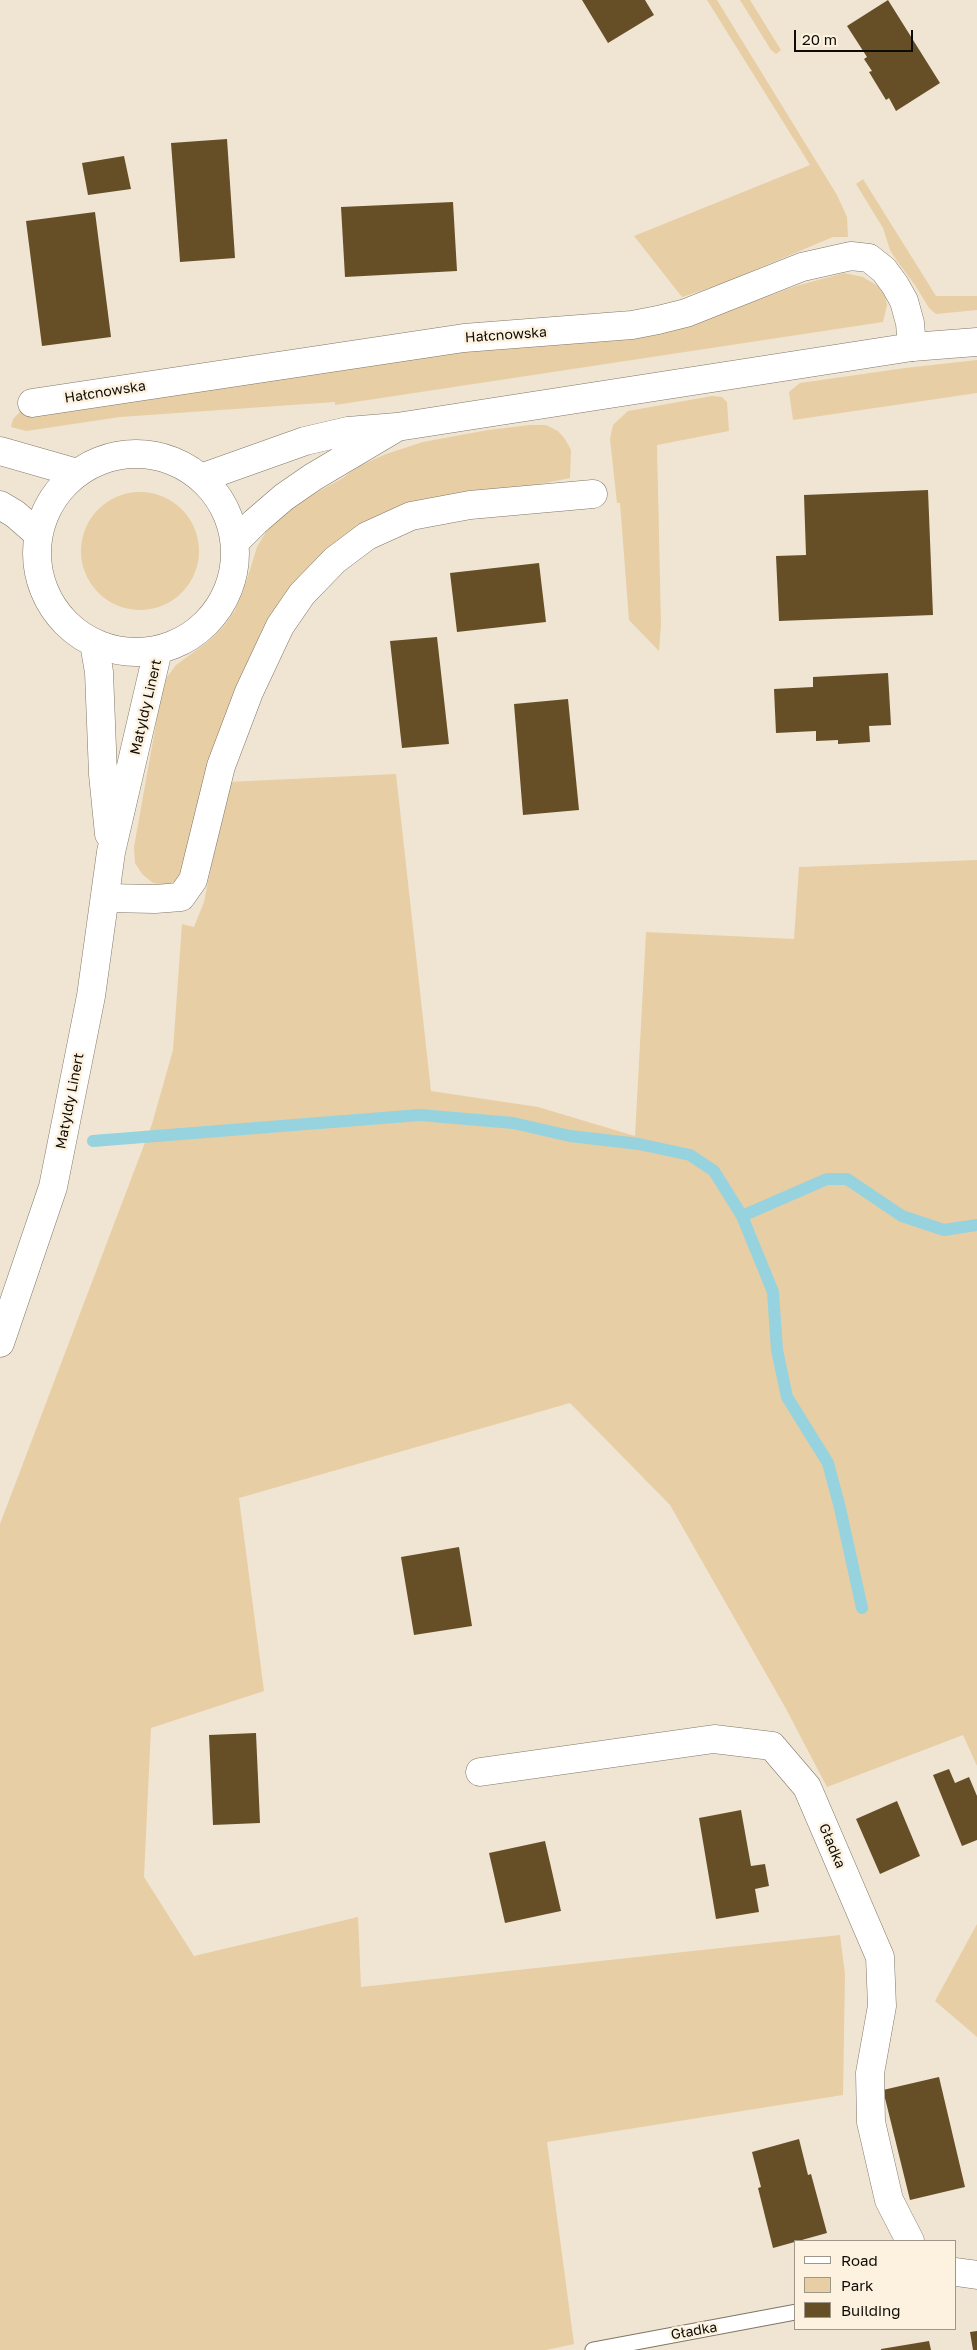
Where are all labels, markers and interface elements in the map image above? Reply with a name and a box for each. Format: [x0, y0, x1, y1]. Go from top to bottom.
scale bar [797, 20, 916, 52]
text: 20 m [802, 30, 837, 48]
street label: Hałcnowska [464, 324, 548, 346]
street label: Hałcnowska [63, 377, 147, 407]
street label: Matyldy Linert [127, 658, 165, 756]
street label: Matyldy Linert [52, 1051, 88, 1151]
street label: Gładka [815, 1821, 849, 1871]
legend [794, 2240, 957, 2330]
text: Road [841, 2251, 878, 2269]
text: Park [841, 2276, 873, 2294]
text: Building [841, 2301, 901, 2319]
street label: Gładka [669, 2319, 719, 2343]

